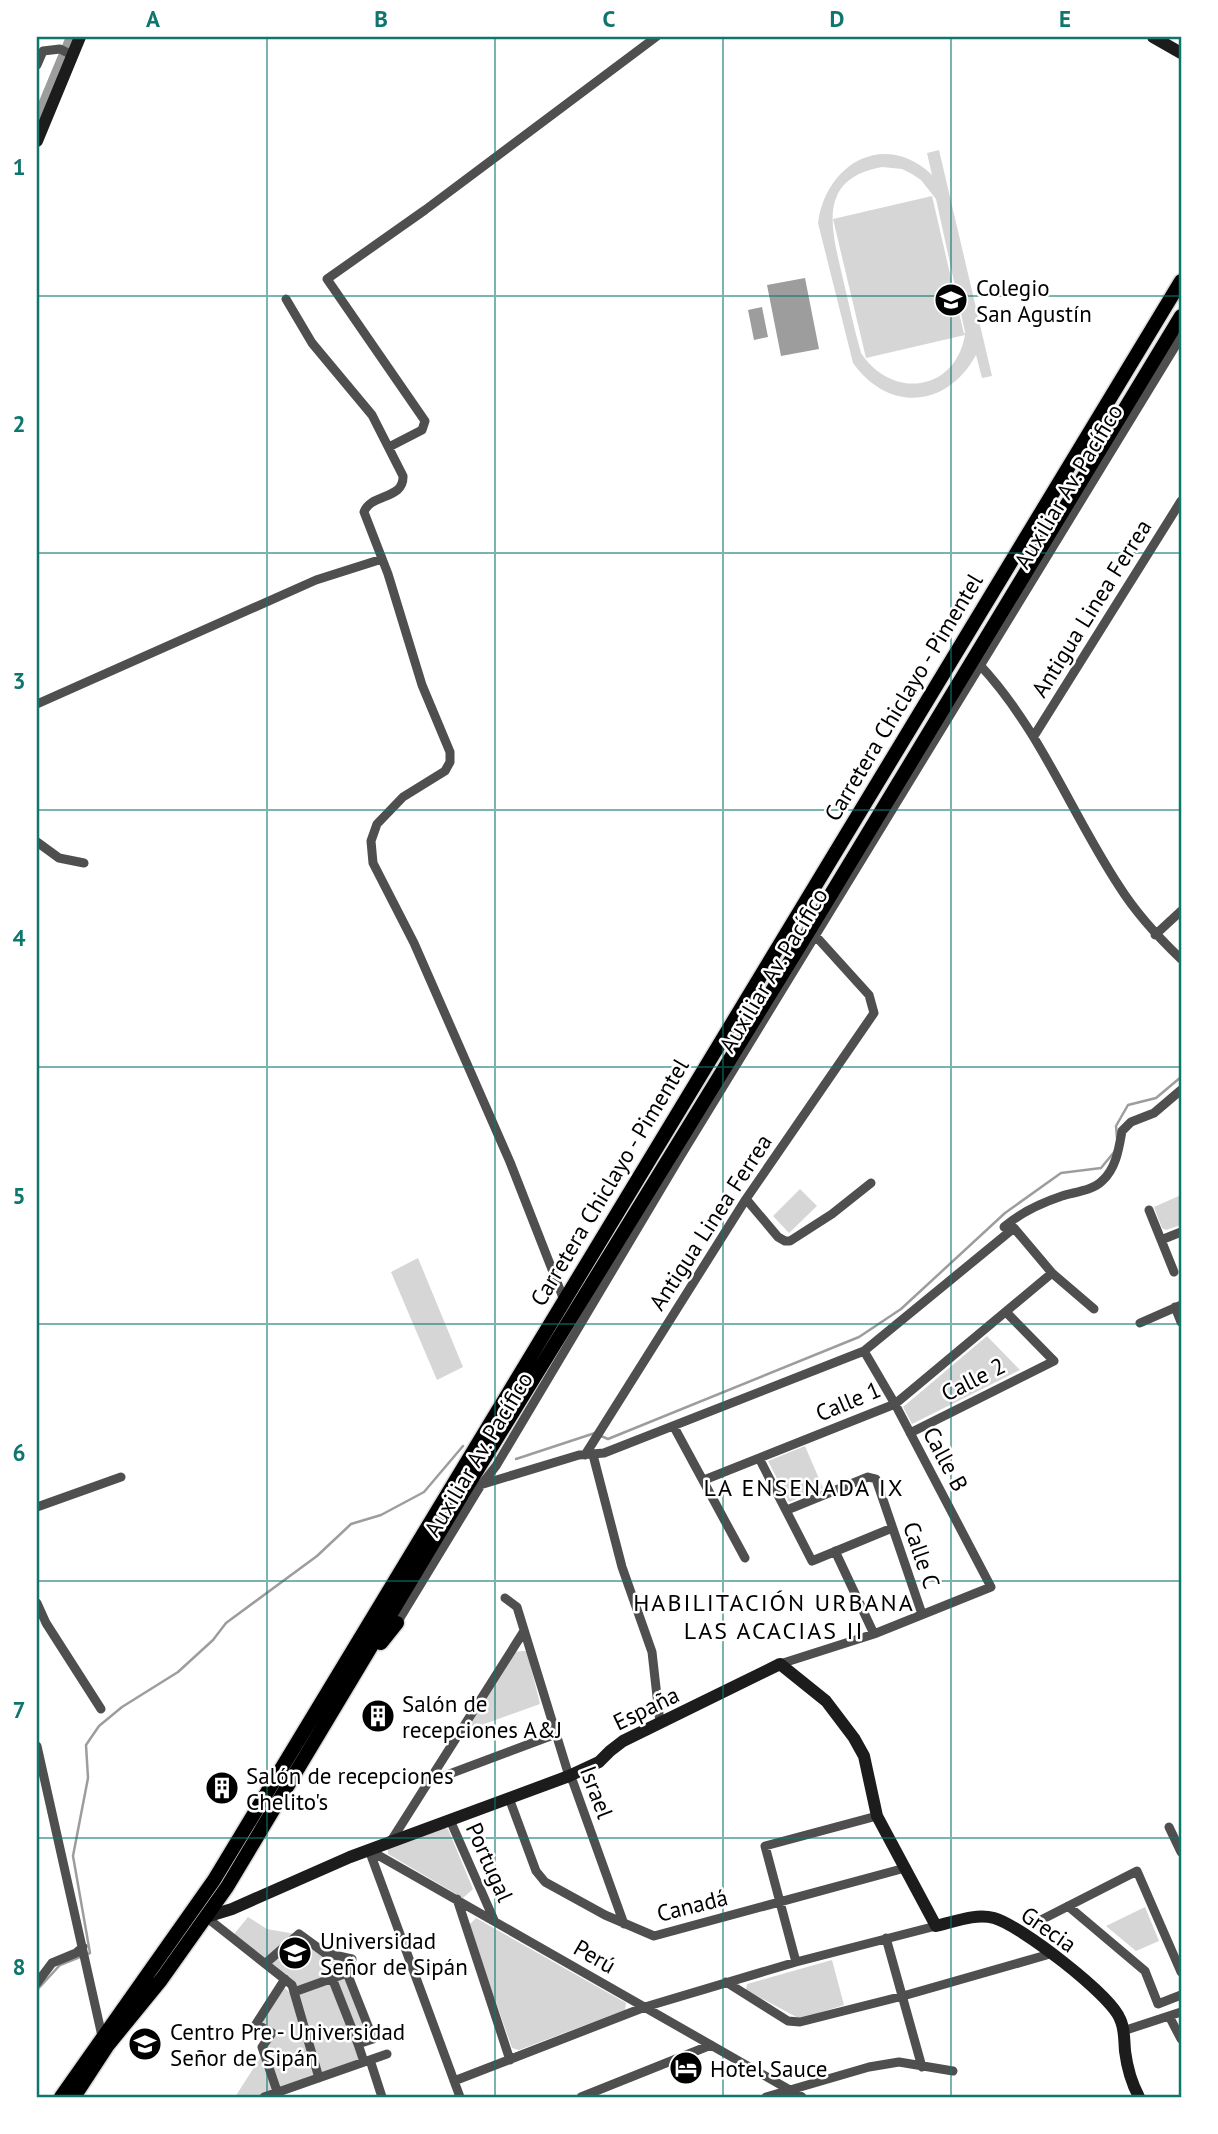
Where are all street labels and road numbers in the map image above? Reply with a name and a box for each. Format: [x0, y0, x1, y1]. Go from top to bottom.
street label: Auxiliar Av. Pacífico [1007, 398, 1129, 574]
street label: Antigua Linea Ferrea [1025, 514, 1157, 702]
street label: Carretera Chiclayo - Pimentel [817, 568, 989, 826]
street label: Auxiliar Av. Pacífico [712, 882, 834, 1058]
street label: Carretera Chiclayo - Pimentel [523, 1053, 695, 1311]
street label: Antigua Linea Ferrea [642, 1128, 778, 1316]
street label: Calle 2 [936, 1351, 1010, 1407]
street label: Auxiliar Av. Pacífico [417, 1366, 539, 1542]
street label: Calle 1 [811, 1374, 885, 1428]
street label: Calle B [917, 1422, 975, 1496]
street label: Calle C [897, 1518, 947, 1592]
street label: España [608, 1680, 684, 1736]
street label: Israel [574, 1762, 620, 1823]
street label: Portugal [460, 1818, 520, 1906]
street label: Canadá [654, 1882, 730, 1928]
street label: Grecia [1016, 1900, 1082, 1958]
street label: Perú [569, 1932, 621, 1980]

